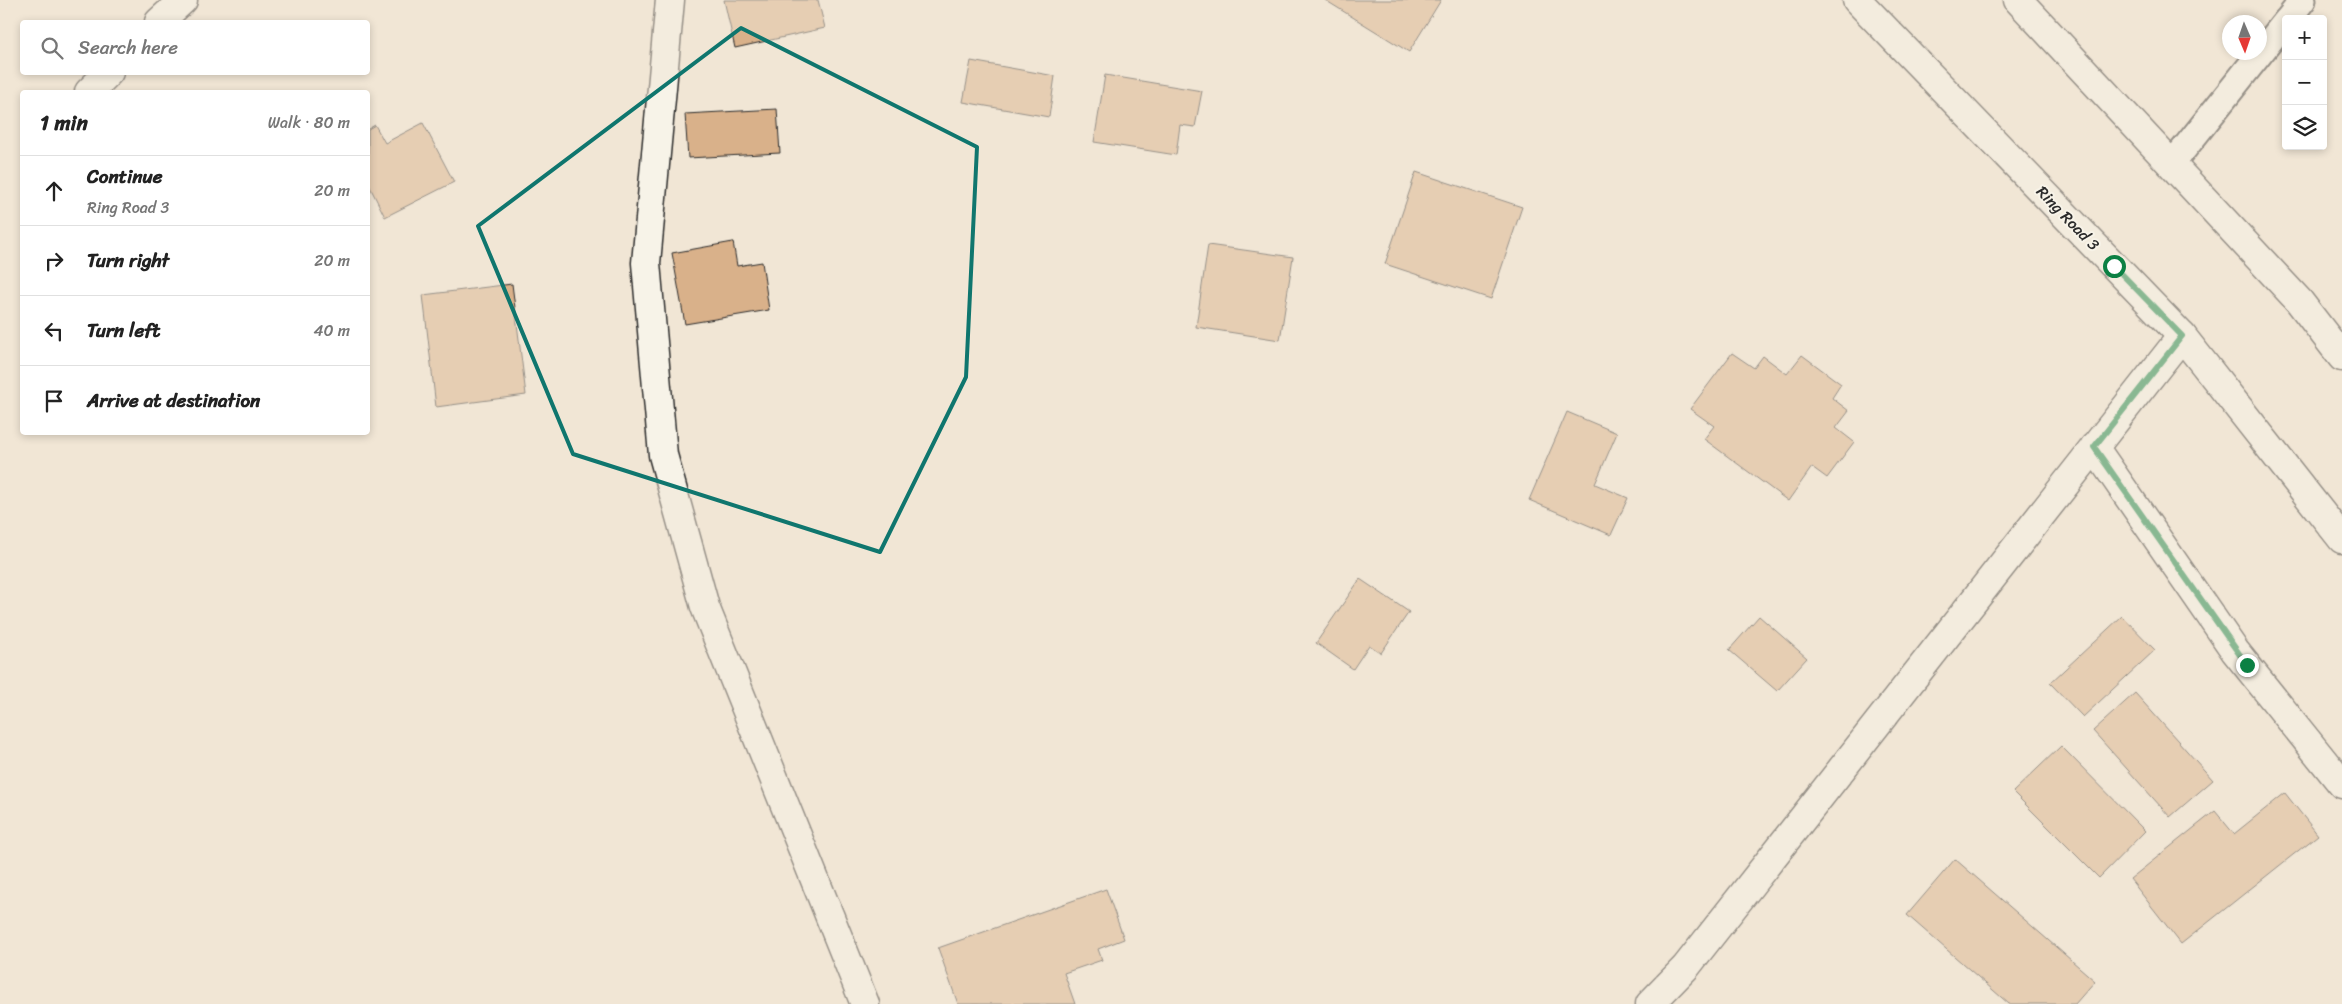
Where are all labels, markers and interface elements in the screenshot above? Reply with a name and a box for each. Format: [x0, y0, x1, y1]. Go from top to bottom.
north arrow [2222, 15, 2267, 60]
map controls [2282, 15, 2327, 150]
button: + [2282, 15, 2327, 60]
search box [20, 20, 370, 75]
text: Search here [78, 31, 178, 64]
icon: search [38, 34, 66, 62]
button: − [2282, 60, 2327, 105]
text: 1 min [40, 104, 88, 142]
button: layers [2282, 105, 2327, 150]
text: Walk · 80 m [268, 108, 350, 137]
text: Continue [87, 160, 163, 193]
text: 20 m [314, 176, 350, 205]
icon: ahead [40, 177, 68, 205]
street label: Ring Road 3 [2029, 178, 2107, 258]
text: Ring Road 3 [87, 193, 169, 222]
text: Turn right [87, 244, 169, 277]
text: 20 m [314, 246, 350, 275]
icon: right [40, 247, 68, 275]
route start [2103, 255, 2126, 278]
text: Turn left [87, 314, 160, 347]
text: 40 m [313, 316, 350, 345]
icon: left [40, 317, 68, 345]
text: Arrive at destination [87, 384, 260, 417]
icon: arrive [40, 387, 68, 415]
route end [2236, 654, 2259, 677]

